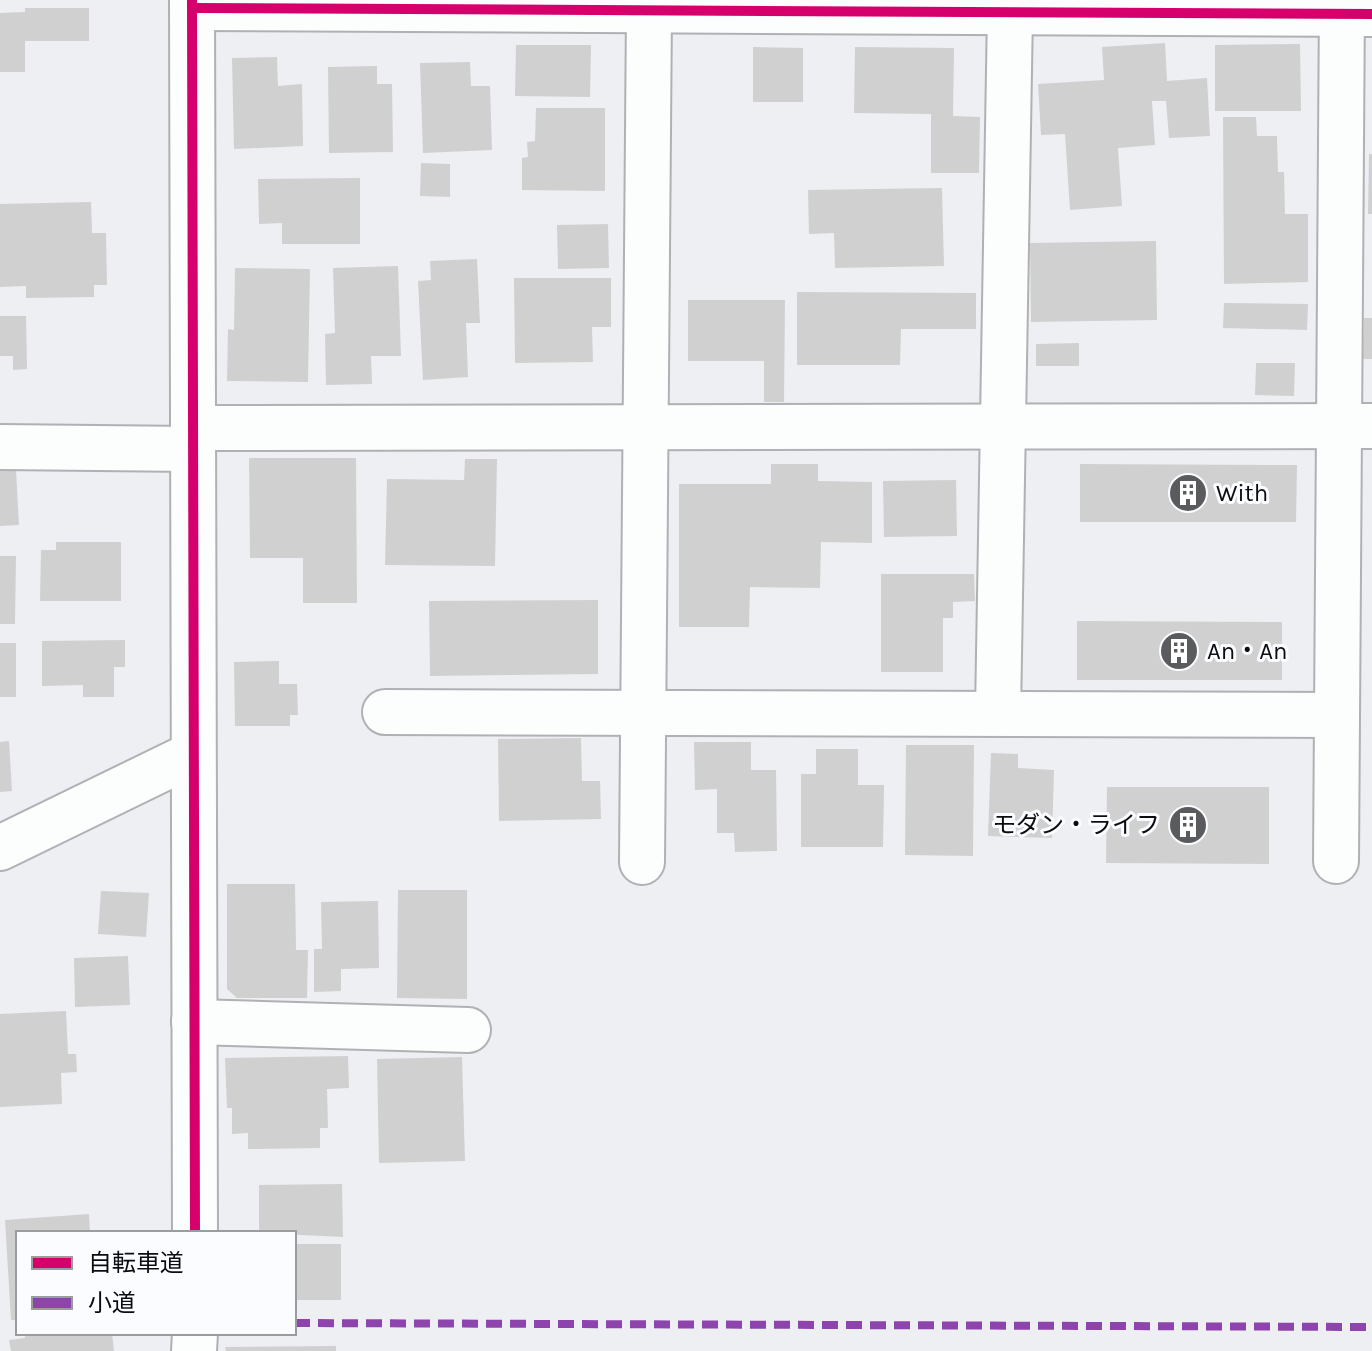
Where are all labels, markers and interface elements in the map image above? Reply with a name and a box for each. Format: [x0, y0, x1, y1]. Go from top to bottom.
building icon: With [1167, 472, 1209, 514]
place label: With [1216, 479, 1268, 507]
building icon: An・An [1158, 630, 1200, 672]
place label: An・An [1207, 637, 1288, 665]
building icon: モダン・ライフ [1167, 804, 1209, 846]
place label: モダン・ライフ [992, 811, 1160, 839]
legend [16, 1231, 296, 1335]
text: 自転車道 [88, 1249, 184, 1277]
text: 小道 [88, 1289, 136, 1317]

